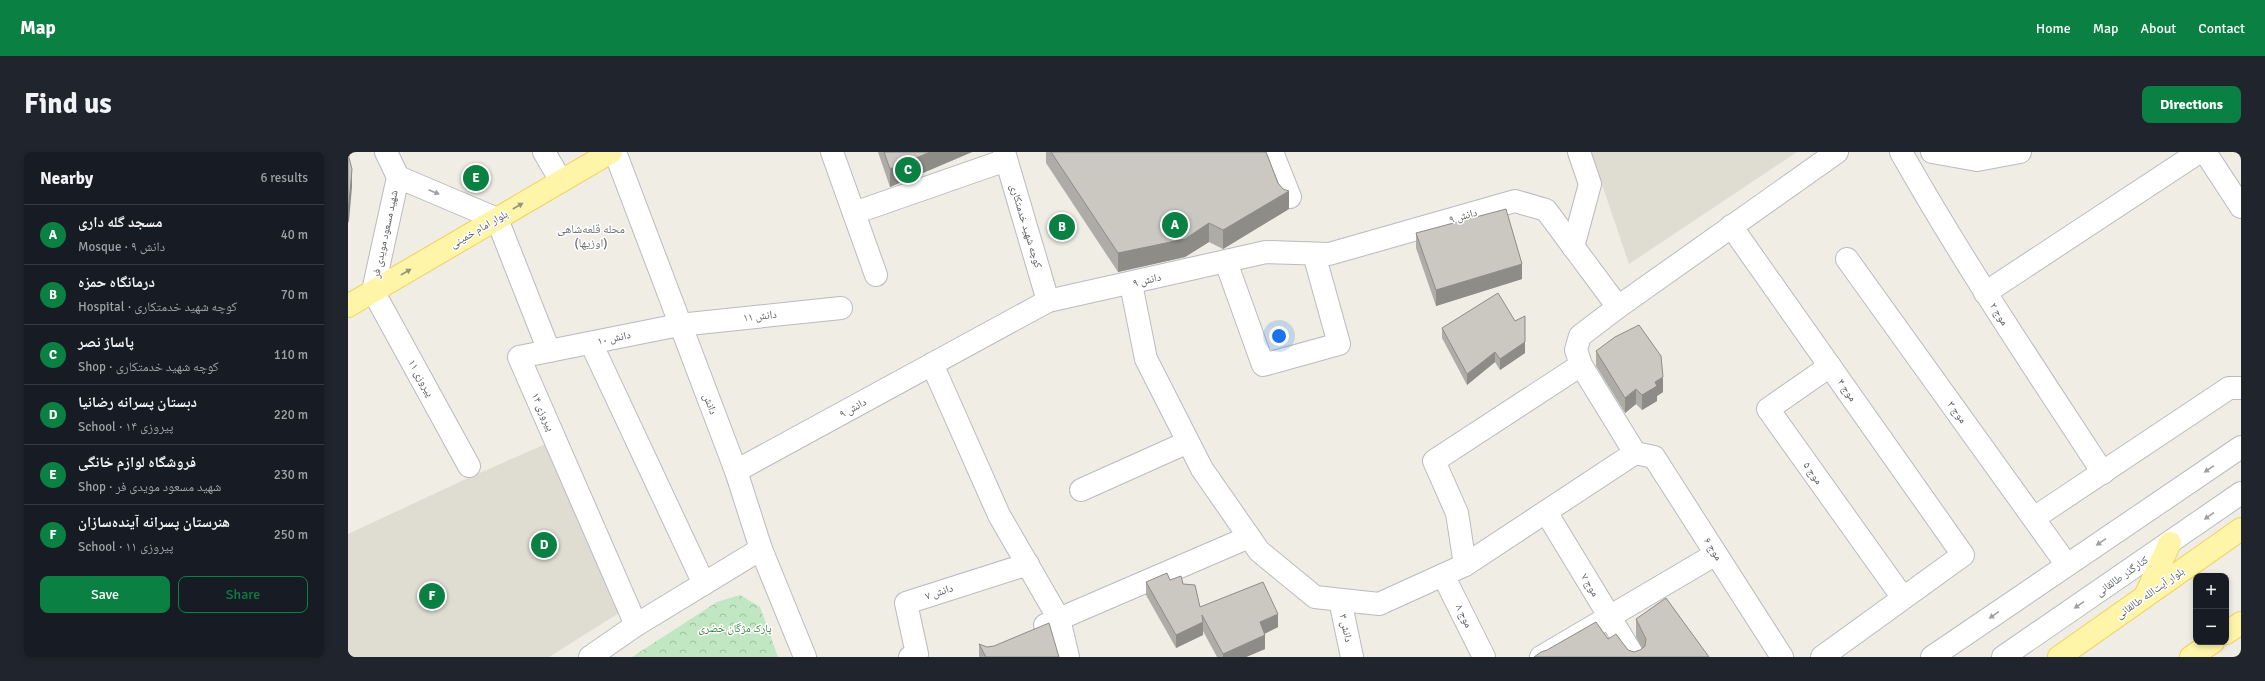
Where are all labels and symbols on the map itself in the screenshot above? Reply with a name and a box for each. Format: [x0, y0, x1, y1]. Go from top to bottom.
pin: C [895, 155, 921, 185]
pin: E [463, 163, 489, 193]
street label: کوچه شهید خدمتکاری [1007, 182, 1045, 270]
street label: شهید مسعود مویدی فر [369, 189, 401, 280]
one-way arrow [428, 189, 439, 195]
one-way arrow [512, 203, 524, 210]
street label: دانش ۹ [1447, 206, 1479, 226]
street label: بلوار امام خمینی [448, 207, 510, 251]
pin: A [1162, 210, 1188, 240]
pin: B [1049, 212, 1075, 242]
district label: محله قلعه‌شاهی (اوزیها) [557, 222, 625, 251]
one-way arrow [400, 268, 412, 275]
street label: دانش ۹ [1132, 270, 1163, 290]
street label: موج ۲ [1987, 300, 2011, 328]
street label: دانش ۱۱ [743, 308, 778, 324]
your location [1269, 326, 1289, 346]
street label: دانش ۱۰ [596, 328, 632, 348]
street label: پیروزی ۱۱ [405, 357, 437, 399]
street label: موج ۴ [1835, 376, 1859, 404]
street label: پیروزی ۱۴ [529, 391, 557, 433]
street label: دانش [700, 392, 720, 417]
street label: دانش ۹ [837, 395, 869, 421]
street label: موج ۳ [1945, 398, 1969, 426]
street label: موج ۵ [1801, 459, 1825, 487]
one-way arrow [2204, 465, 2214, 473]
one-way arrow [2204, 512, 2214, 520]
pin: D [531, 530, 557, 560]
street label: موج ۶ [1701, 535, 1725, 563]
one-way arrow [2096, 538, 2106, 546]
street label: کنارگذر طالقانی [2093, 553, 2151, 599]
street label: بلوار آیت‌الله طالقانی [2113, 565, 2187, 621]
street label: موج ۷ [1578, 571, 1602, 599]
pin: F [419, 581, 445, 611]
street label: دانش ۷ [923, 581, 955, 603]
one-way arrow [2074, 601, 2084, 609]
street label: موج ۸ [1453, 602, 1475, 630]
one-way arrow [1988, 611, 1999, 619]
street label: دانش ۳ [1337, 613, 1355, 644]
park label: پارک مژگان خضری [698, 622, 772, 635]

